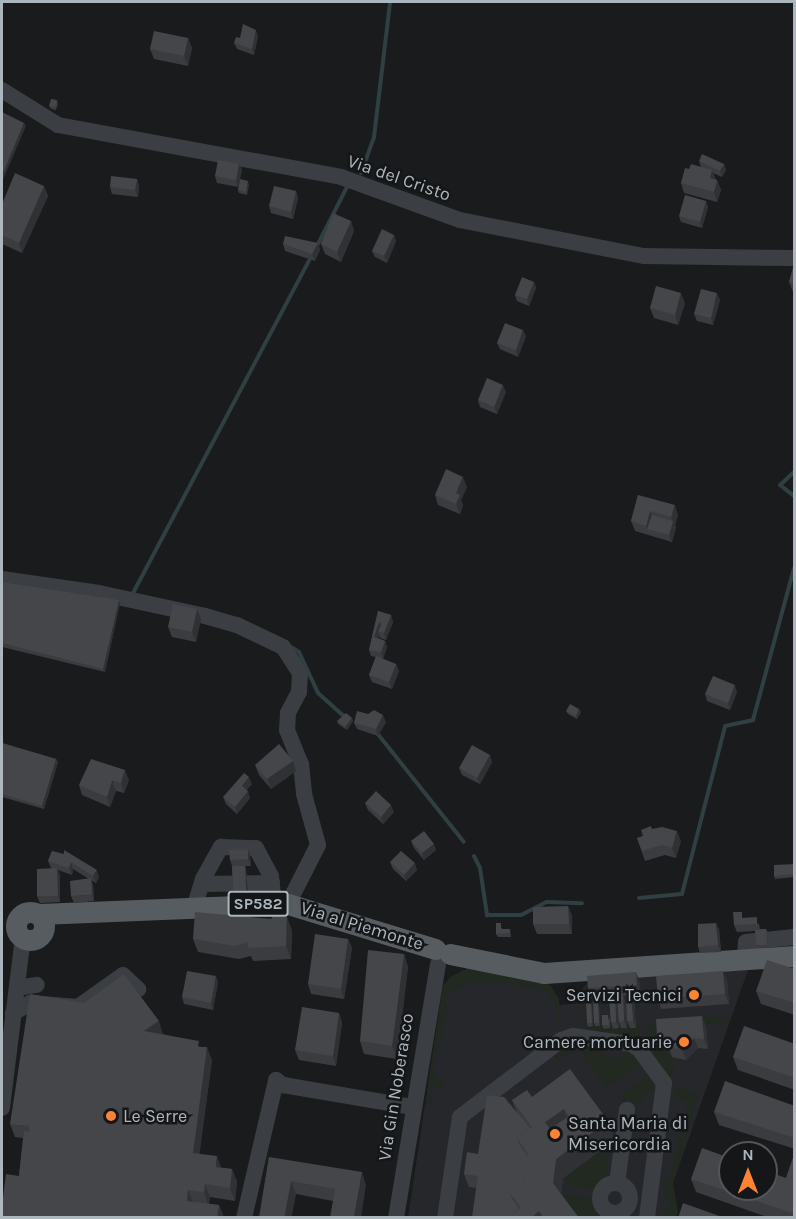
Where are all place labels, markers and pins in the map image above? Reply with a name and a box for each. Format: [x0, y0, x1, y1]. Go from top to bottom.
place label: Servizi Tecnici [566, 984, 682, 1006]
marker: Servizi Tecnici [687, 988, 701, 1002]
place label: Camere mortuarie [523, 1031, 672, 1053]
marker: Camere mortuarie [677, 1035, 691, 1049]
place label: Le Serre [123, 1105, 187, 1127]
marker: Le Serre [104, 1109, 118, 1123]
place label: Santa Maria di Misericordia [568, 1113, 688, 1156]
marker: Santa Maria di Misericordia [546, 1125, 564, 1143]

